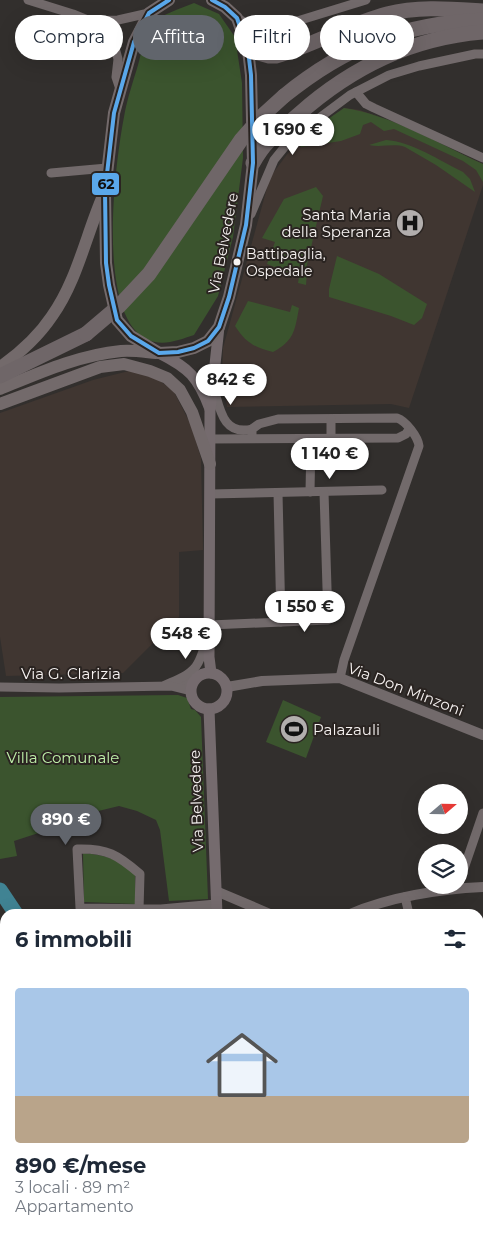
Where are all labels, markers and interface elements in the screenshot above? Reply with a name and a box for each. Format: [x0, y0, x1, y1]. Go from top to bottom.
chip: Compra [15, 15, 123, 60]
chip: Affitta [133, 15, 224, 60]
chip: Filtri [234, 15, 310, 60]
chip: Nuovo [320, 15, 414, 60]
pin: 1 690 € [247, 114, 339, 156]
text: 1 690 € [263, 120, 323, 139]
line badge: 62 [91, 172, 120, 196]
text: 62 [97, 175, 115, 193]
street label: Via Belvedere [204, 191, 242, 295]
place label: Santa Maria della Speranza [282, 205, 391, 241]
hospital icon: Santa Maria della Speranza [395, 208, 425, 238]
place label: Battipaglia, Ospedale [246, 245, 326, 280]
marker: Battipaglia, Ospedale [232, 257, 242, 267]
pin: 842 € [196, 364, 266, 406]
text: 842 € [207, 370, 255, 389]
pin: 1 140 € [284, 438, 376, 480]
text: 1 140 € [302, 444, 358, 463]
pin: 1 550 € [259, 590, 351, 633]
text: 1 550 € [276, 597, 334, 616]
pin: 548 € [151, 618, 221, 660]
text: 548 € [162, 624, 210, 643]
street label: Via Don Minzoni [345, 658, 467, 720]
street label: Via G. Clarizia [21, 664, 121, 683]
sports icon: Palazauli [279, 714, 309, 744]
place label: Palazauli [313, 720, 380, 739]
park label: Villa Comunale [7, 748, 119, 767]
street label: Via Belvedere [185, 749, 207, 853]
north arrow [418, 784, 468, 834]
map controls [418, 784, 468, 894]
pin: 890 € [31, 804, 101, 846]
text: 890 € [41, 810, 91, 829]
button: layers [418, 844, 468, 894]
icon: filters [441, 925, 469, 953]
text: 6 immobili [15, 927, 132, 952]
icon: home [197, 1020, 287, 1110]
text: 890 €/mese [15, 1153, 146, 1178]
text: 3 locali · 89 m² [15, 1178, 130, 1197]
text: Appartamento [15, 1197, 134, 1216]

